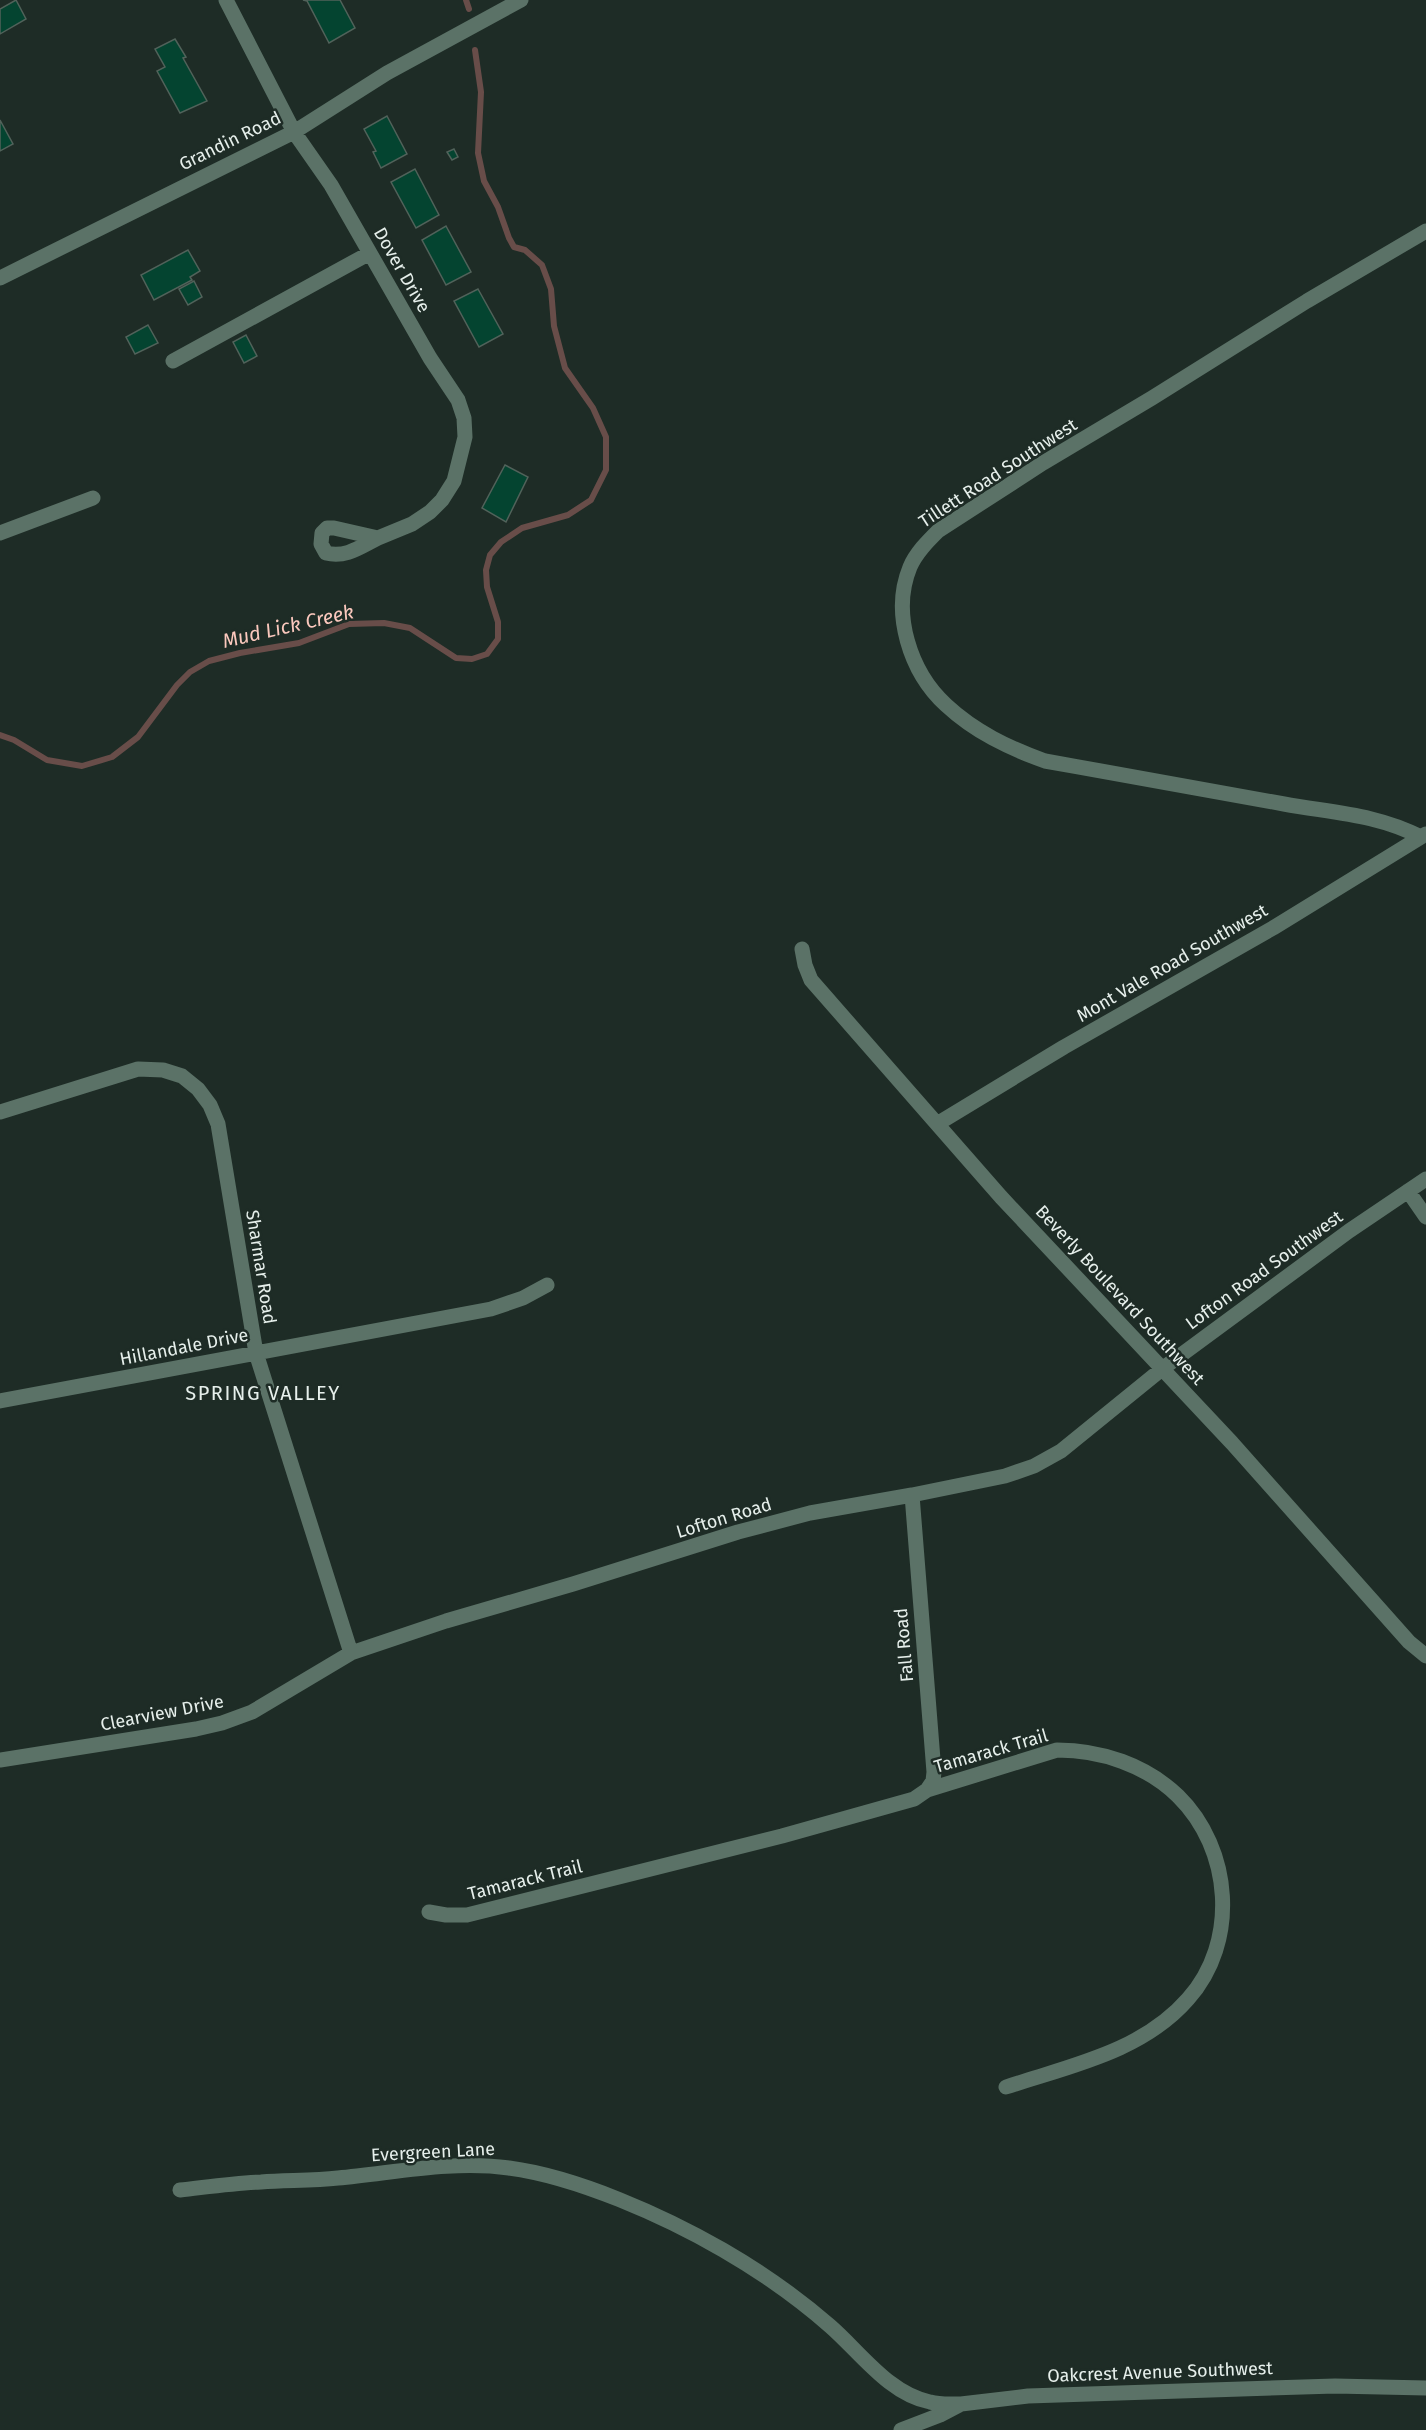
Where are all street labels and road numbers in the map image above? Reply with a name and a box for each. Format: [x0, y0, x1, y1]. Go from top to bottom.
street label: Grandin Road [175, 107, 285, 175]
street label: Dover Drive [369, 224, 435, 316]
street label: Tillett Road Southwest [915, 413, 1082, 532]
street label: Mont Vale Road Southwest [1073, 899, 1272, 1027]
street label: Beverly Boulevard Southwest [1031, 1201, 1209, 1390]
street label: Lofton Road Southwest [1181, 1205, 1347, 1334]
street label: Sharmar Road [241, 1208, 281, 1326]
street label: Hillandale Drive [118, 1324, 250, 1370]
street label: Lofton Road [674, 1493, 774, 1543]
street label: Fall Road [890, 1607, 918, 1683]
street label: Clearview Drive [99, 1690, 225, 1736]
street label: Tamarack Trail [932, 1724, 1050, 1778]
street label: Tamarack Trail [465, 1855, 585, 1905]
street label: Evergreen Lane [370, 2138, 496, 2166]
street label: Oakcrest Avenue Southwest [1047, 2357, 1274, 2387]

